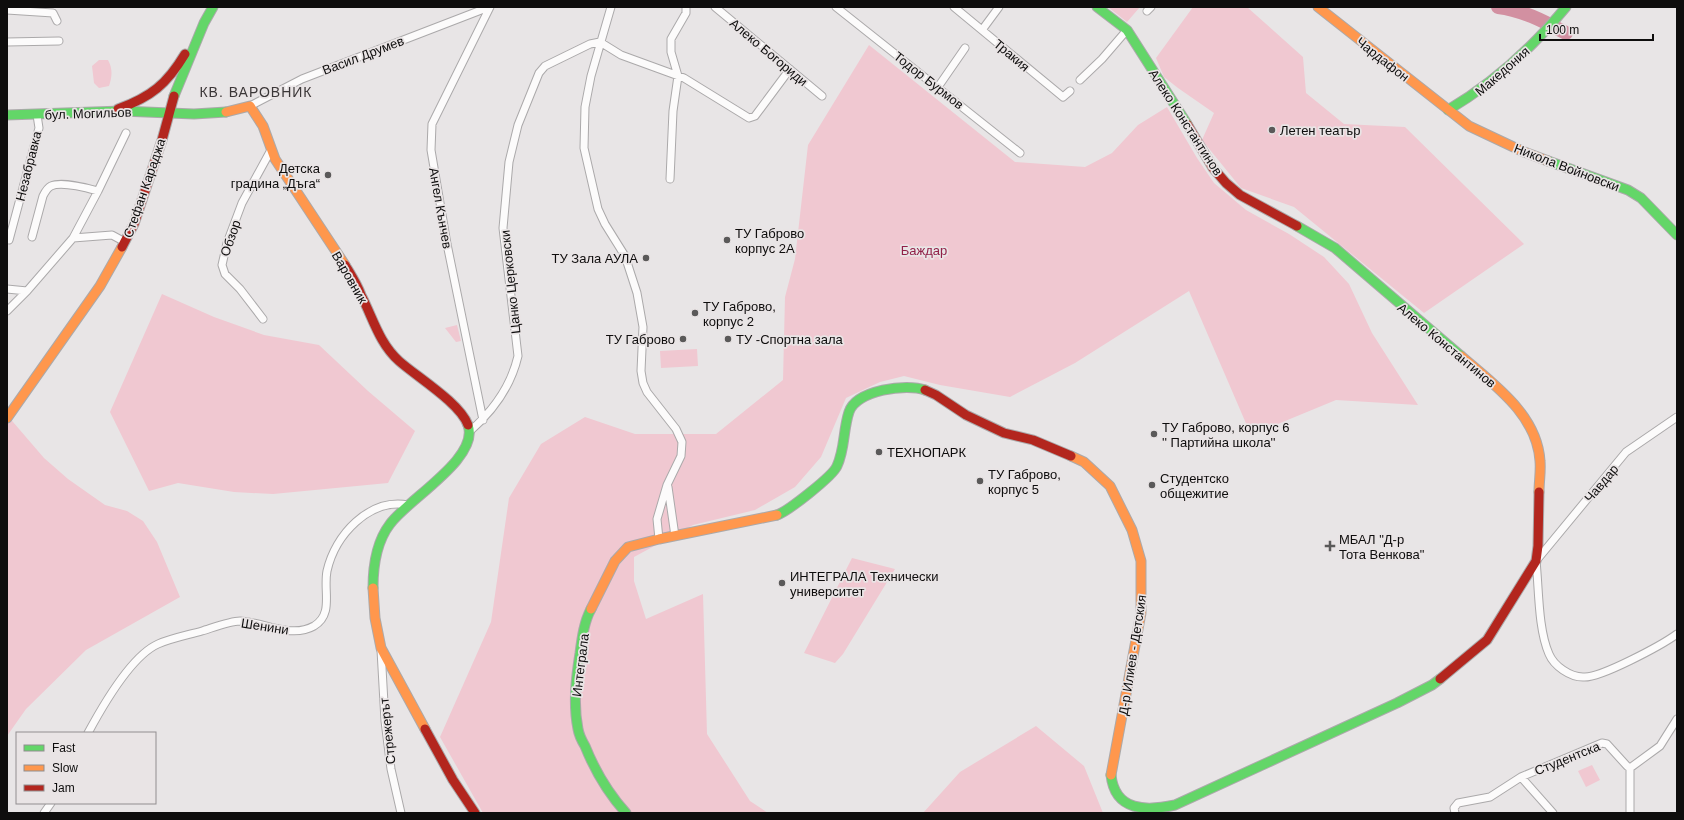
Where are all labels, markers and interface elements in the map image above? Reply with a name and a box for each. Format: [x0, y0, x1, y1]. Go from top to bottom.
street label: Алеко Богориди [727, 15, 811, 89]
scale bar [1540, 16, 1653, 42]
text: 100 m [1546, 23, 1579, 37]
street label: Васил Друмев [320, 33, 406, 78]
street label: Чардафон [1353, 34, 1412, 85]
street label: Тракия [991, 36, 1032, 75]
street label: Македония [1472, 44, 1533, 99]
street label: Тодор Бурмов [891, 48, 967, 112]
street label: Алеко Константинов [1146, 66, 1226, 178]
district label: КВ. ВАРОВНИК [199, 84, 313, 100]
street label: бул. Могильов [44, 104, 132, 123]
place label: Летен театър [1280, 123, 1360, 138]
marker: Летен театър [1267, 125, 1277, 135]
street label: Незабравка [13, 129, 45, 203]
street label: Стефан Караджа [120, 136, 169, 240]
street label: Никола Войновски [1512, 140, 1622, 194]
place label: Детска градина „Дъга“ [231, 161, 321, 191]
street label: Ангел Кънчев [426, 166, 455, 250]
marker: Детска градина „Дъга“ [323, 170, 333, 180]
street label: Обзор [217, 218, 244, 258]
place label: ТУ Габрово корпус 2А [735, 226, 804, 256]
street label: Цанко Церковски [498, 229, 523, 335]
marker: ТУ Габрово корпус 2А [722, 235, 732, 245]
park label: Баждар [901, 243, 947, 258]
street label: Варовник [329, 249, 371, 306]
place label: ТУ Зала АУЛА [552, 251, 638, 266]
marker: ТУ Зала АУЛА [641, 253, 651, 263]
place label: ТУ Габрово, корпус 2 [703, 299, 776, 329]
street label: Алеко Константинов [1395, 300, 1499, 391]
marker: ТУ Габрово, корпус 2 [690, 308, 700, 318]
place label: ТУ Габрово [606, 332, 675, 347]
place label: ТУ -Спортна зала [736, 332, 843, 347]
marker: ТУ Габрово [678, 334, 688, 344]
marker: ТУ -Спортна зала [723, 334, 733, 344]
place label: ТУ Габрово, корпус 6 '' Партийна школа'' [1162, 420, 1290, 450]
marker: ТУ Габрово, корпус 6 '' Партийна школа'' [1149, 429, 1159, 439]
place label: ТЕХНОПАРК [887, 445, 966, 460]
marker: ТЕХНОПАРК [874, 447, 884, 457]
street label: Чавдар [1581, 461, 1621, 505]
place label: ТУ Габрово, корпус 5 [988, 467, 1061, 497]
place label: Студентско общежитие [1160, 471, 1229, 501]
marker: ТУ Габрово, корпус 5 [975, 476, 985, 486]
marker: Студентско общежитие [1147, 480, 1157, 490]
place label: МБАЛ "Д-р Тота Венкова" [1339, 532, 1425, 562]
marker: МБАЛ "Д-р Тота Венкова" [1324, 540, 1336, 552]
place label: ИНТЕГРАЛА Технически университет [790, 569, 939, 599]
marker: ИНТЕГРАЛА Технически университет [777, 578, 787, 588]
street label: Д-р Илиев - Детския [1116, 594, 1149, 716]
street label: Шенини [240, 615, 290, 638]
street label: Интеграла [569, 632, 592, 698]
street label: Стрежерът [377, 697, 398, 765]
legend [16, 732, 156, 804]
street label: Студентска [1532, 738, 1603, 778]
text: Fast [52, 741, 76, 755]
text: Slow [52, 761, 78, 775]
text: Jam [52, 781, 75, 795]

